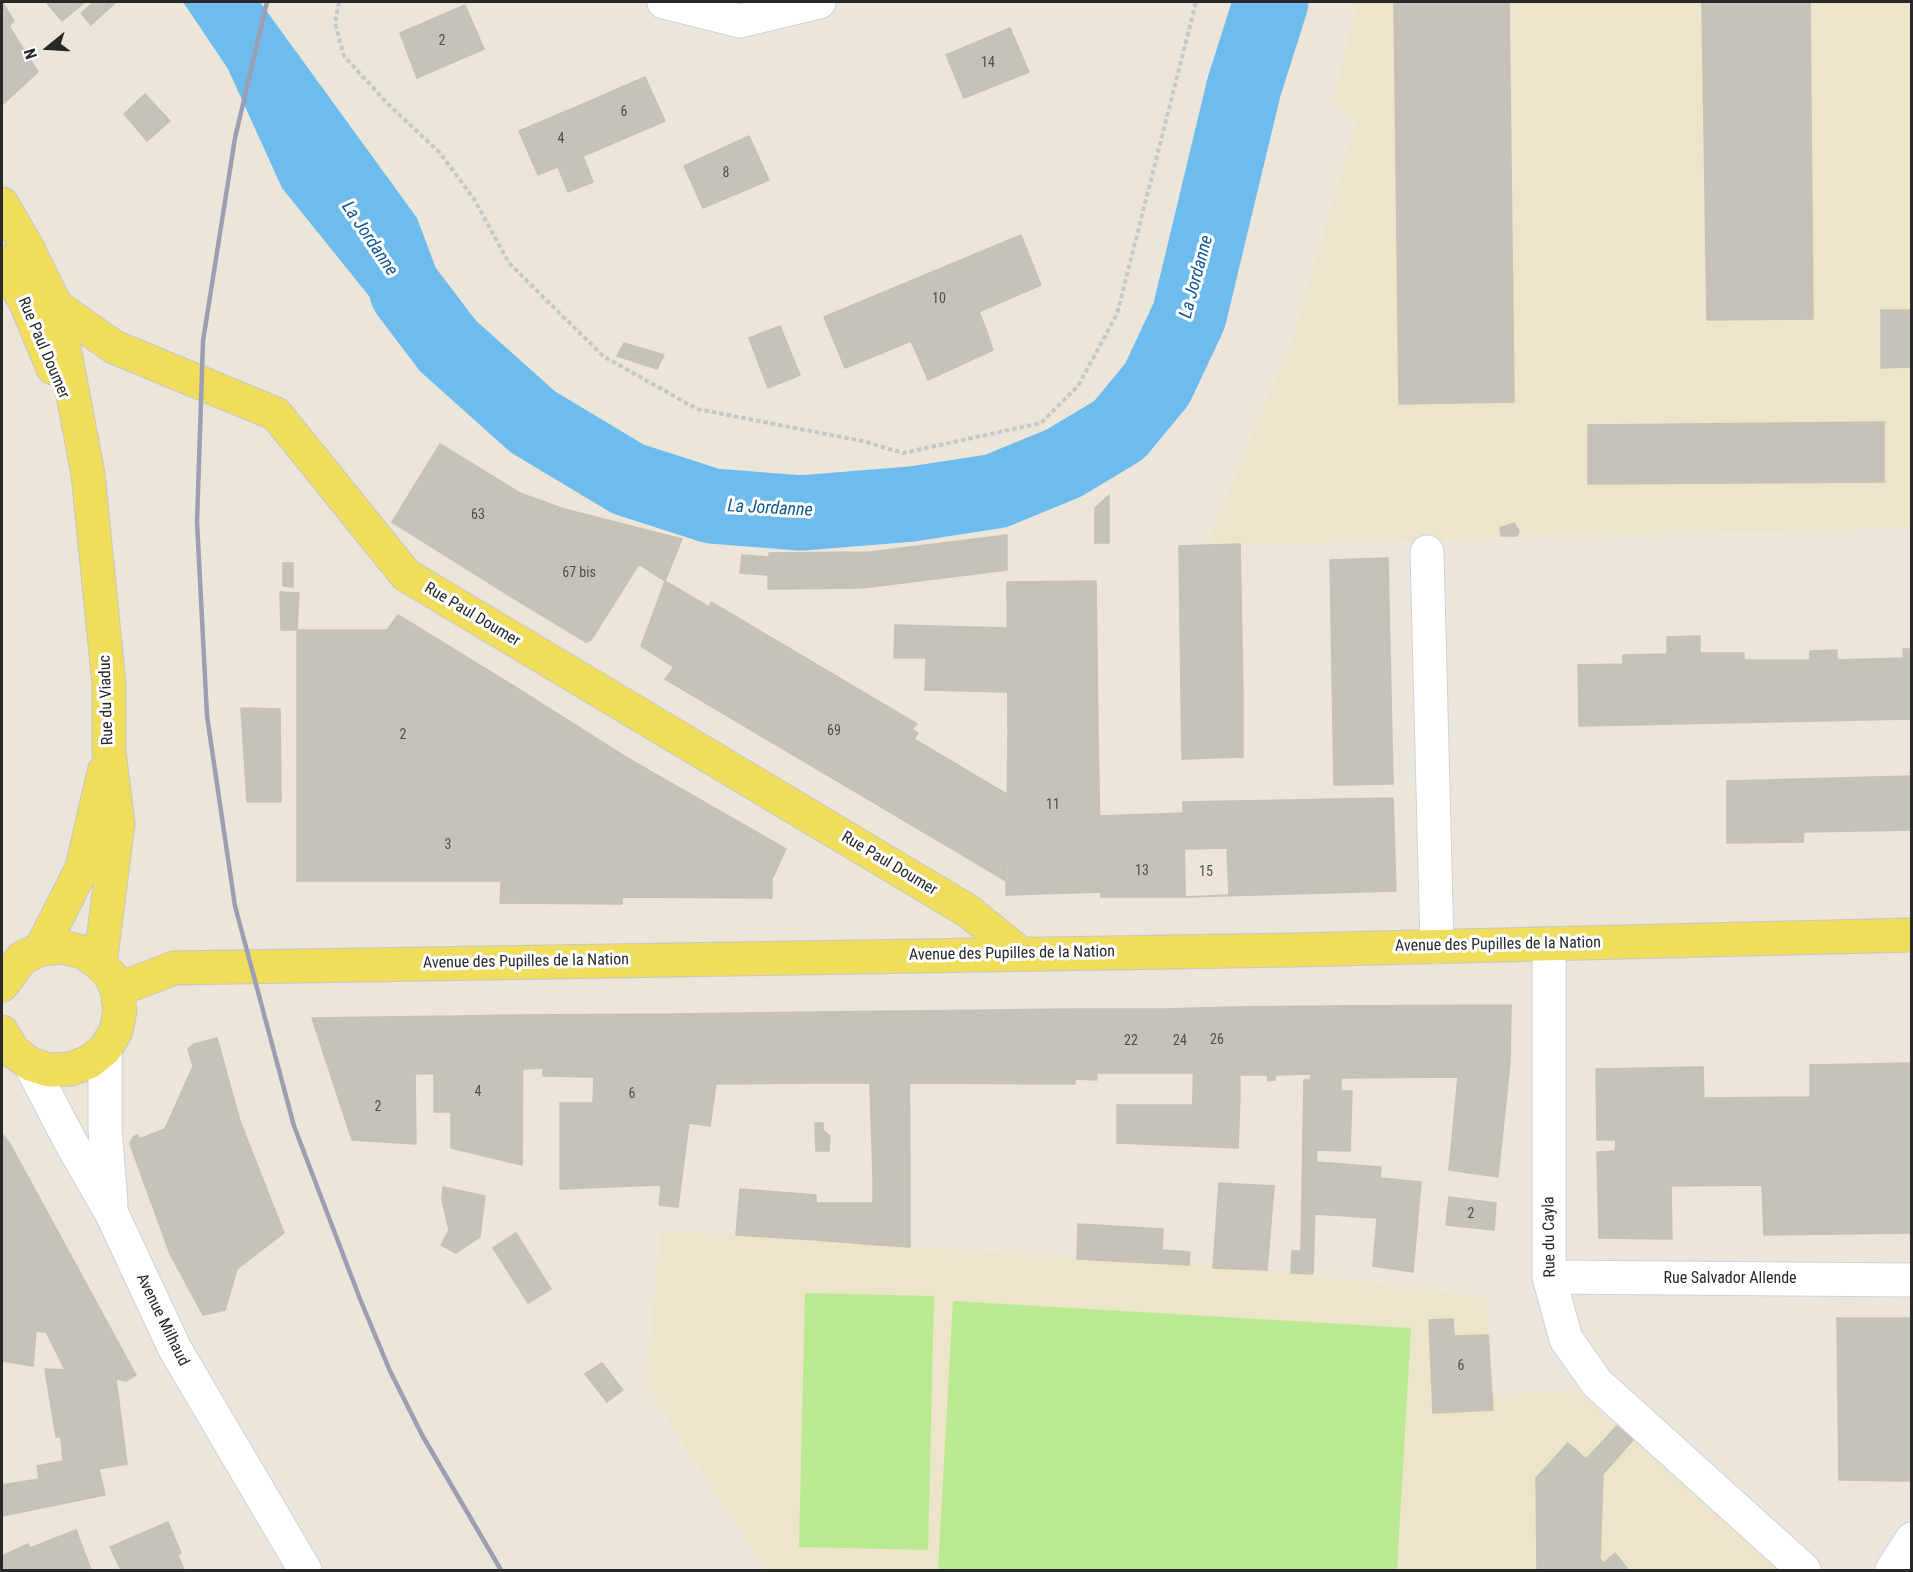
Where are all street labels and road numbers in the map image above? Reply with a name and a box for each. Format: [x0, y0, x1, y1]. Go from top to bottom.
street label: Rue Paul Doumer [13, 294, 73, 402]
street label: Rue Paul Doumer [421, 579, 523, 651]
street label: Rue du Viaduc [96, 655, 118, 745]
street label: Rue Paul Doumer [838, 828, 940, 900]
street label: Avenue des Pupilles de la Nation [1395, 934, 1601, 956]
street label: Avenue des Pupilles de la Nation [909, 943, 1115, 965]
street label: Avenue des Pupilles de la Nation [423, 951, 629, 973]
street label: Rue du Cayla [1540, 1196, 1560, 1278]
street label: Rue Salvador Allende [1663, 1269, 1797, 1289]
street label: Avenue Milhaud [131, 1271, 193, 1369]

